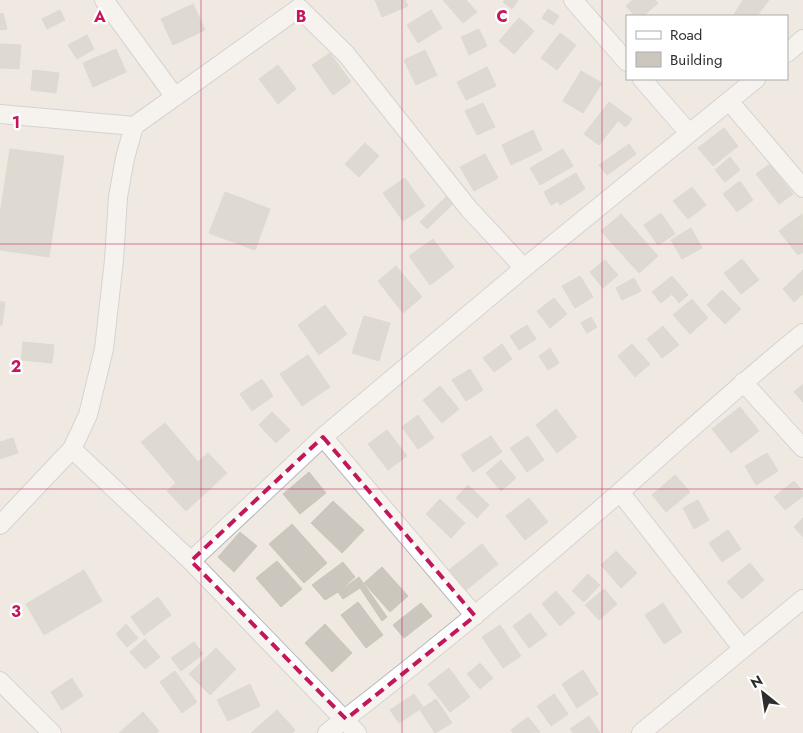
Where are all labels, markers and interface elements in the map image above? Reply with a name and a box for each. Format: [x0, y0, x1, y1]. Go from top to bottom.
text: A [93, 5, 106, 28]
text: B [296, 5, 306, 28]
text: C [496, 5, 508, 28]
legend [626, 15, 788, 80]
text: Road [670, 24, 702, 46]
text: Building [670, 49, 722, 71]
text: 1 [12, 111, 20, 134]
text: 2 [11, 355, 21, 378]
text: 3 [11, 600, 21, 623]
north arrow [738, 668, 788, 718]
text: N [747, 670, 766, 693]

